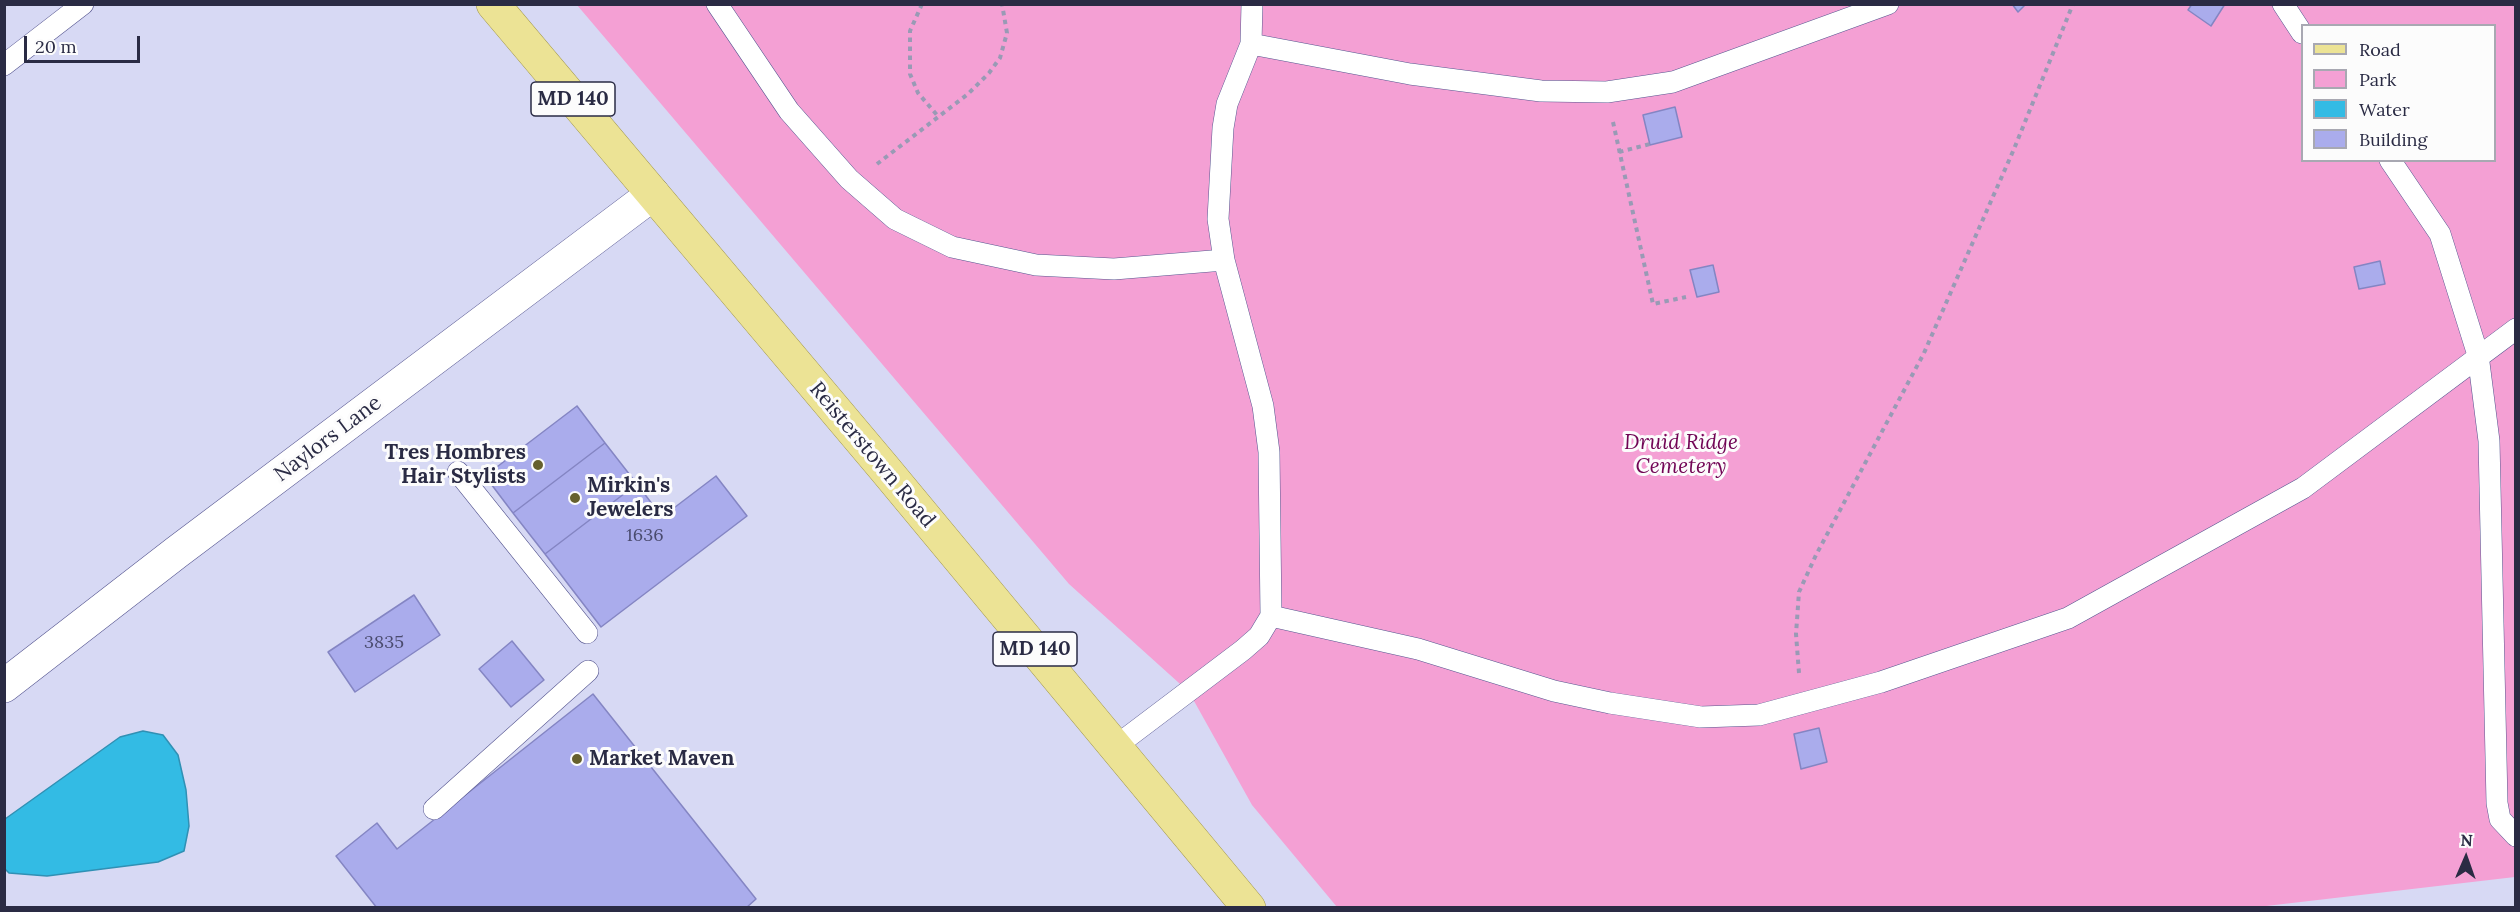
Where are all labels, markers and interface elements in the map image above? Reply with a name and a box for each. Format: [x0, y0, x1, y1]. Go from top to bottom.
scale bar [27, 24, 142, 62]
legend [2301, 24, 2496, 162]
text: 20 m [35, 35, 77, 58]
text: Road [2359, 38, 2401, 61]
text: Park [2359, 68, 2396, 91]
road number: MD 140 [531, 82, 615, 116]
text: Water [2359, 98, 2410, 121]
text: Building [2359, 128, 2427, 151]
street label: Reisterstown Road [804, 377, 940, 533]
street label: Naylors Lane [270, 391, 386, 487]
park label: Druid Ridge Cemetery [1624, 430, 1738, 480]
place label: Tres Hombres Hair Stylists [384, 440, 526, 490]
marker: Tres Hombres Hair Stylists [531, 458, 545, 472]
place label: Mirkin's Jewelers [587, 473, 673, 523]
marker: Mirkin's Jewelers [568, 491, 582, 505]
house number: 1636 [626, 525, 664, 547]
house number: 3835 [364, 632, 404, 654]
road number: MD 140 [993, 632, 1077, 666]
place label: Market Maven [589, 746, 734, 772]
marker: Market Maven [570, 752, 584, 766]
north arrow [2436, 828, 2496, 888]
text: N [2460, 830, 2473, 850]

